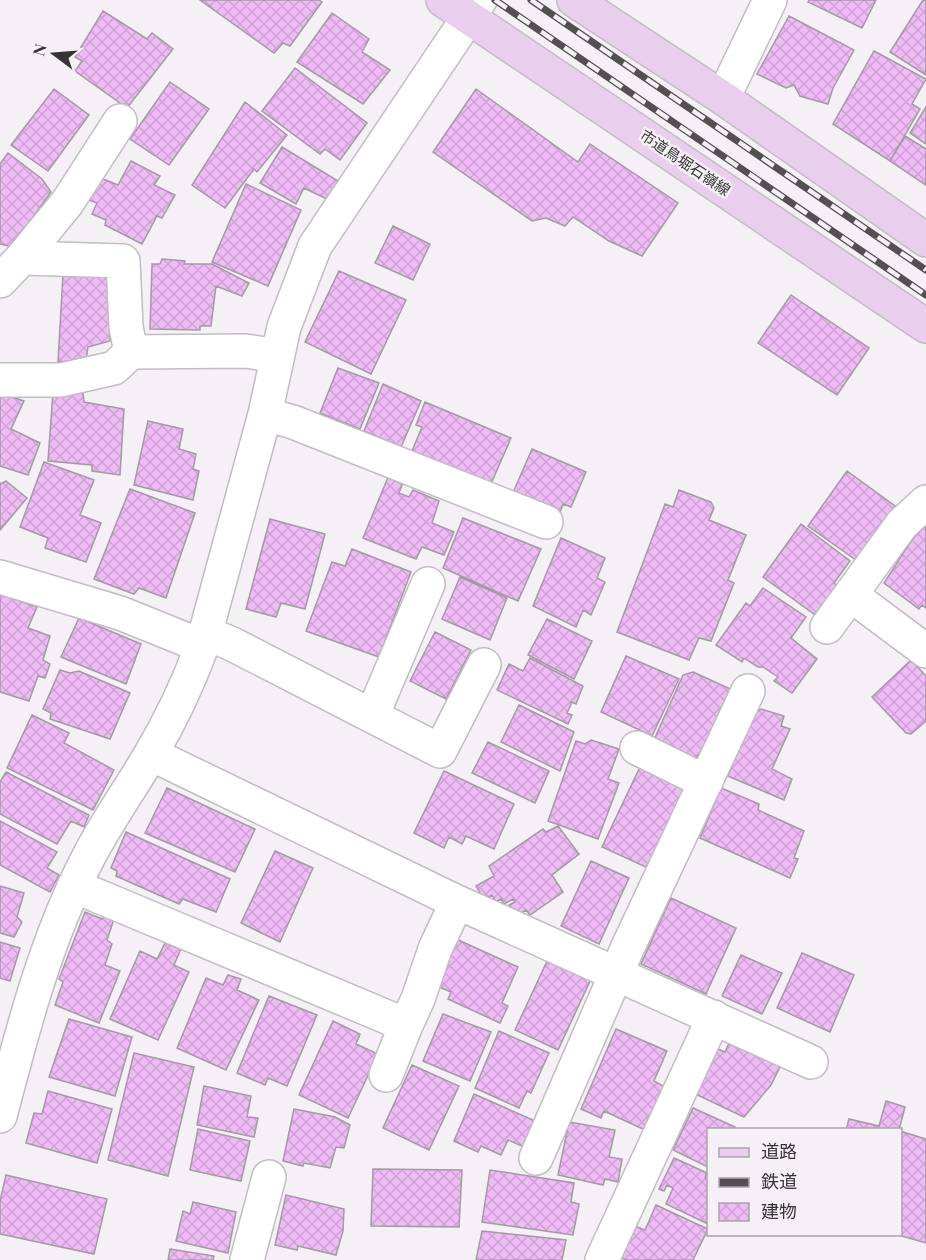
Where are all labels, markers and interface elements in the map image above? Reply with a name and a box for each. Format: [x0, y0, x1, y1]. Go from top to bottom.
north arrow [24, 24, 84, 84]
text: N [27, 41, 51, 58]
street label: 市道鳥堀石嶺線 [636, 125, 735, 200]
legend [707, 1128, 902, 1236]
text: 道路 [761, 1139, 797, 1163]
text: 鉄道 [761, 1169, 797, 1193]
text: 建物 [761, 1199, 797, 1223]

